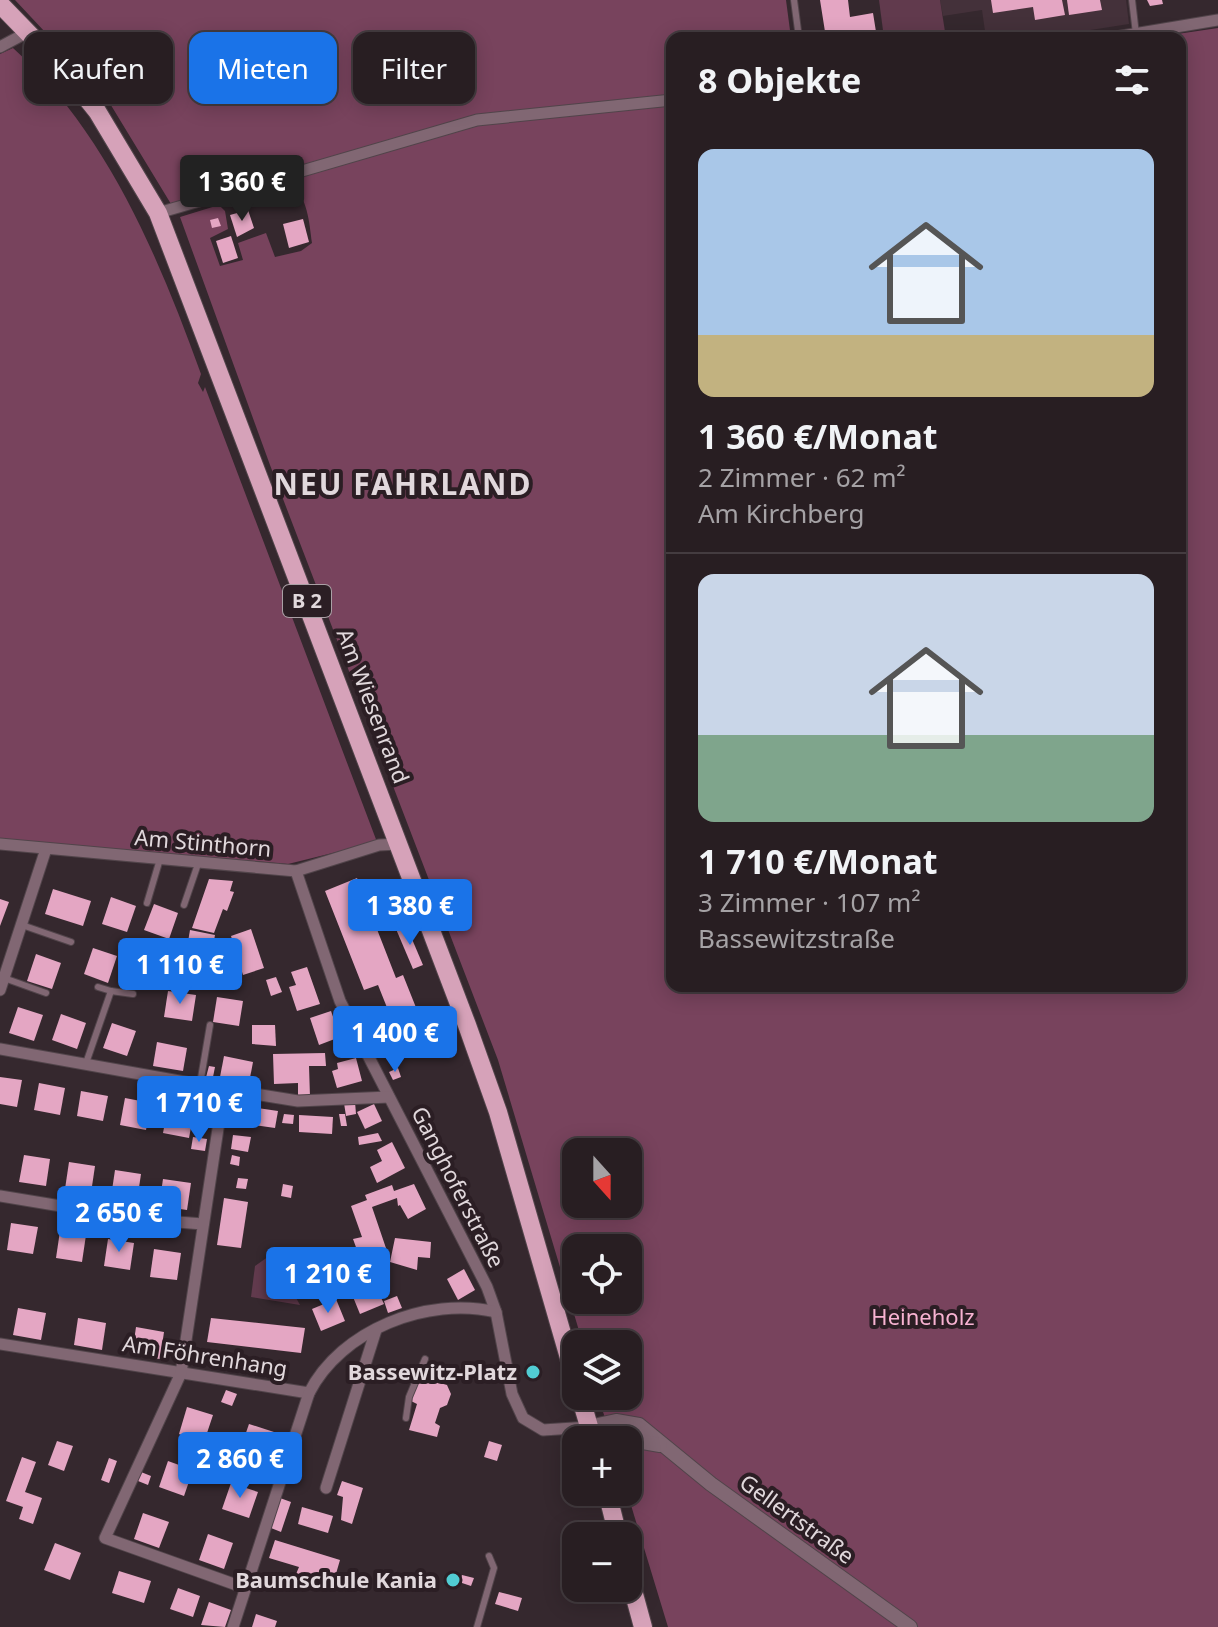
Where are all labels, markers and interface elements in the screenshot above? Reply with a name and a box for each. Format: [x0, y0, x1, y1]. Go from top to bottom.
chip: Kaufen [24, 32, 173, 104]
chip: Mieten [189, 32, 337, 104]
chip: Filter [353, 32, 475, 104]
text: 8 Objekte [698, 57, 861, 103]
icon: filters [1110, 58, 1154, 102]
pin: 1 360 € [168, 155, 316, 223]
text: 1 360 € [198, 163, 286, 199]
icon: home [854, 201, 998, 345]
text: 1 360 €/Monat [698, 413, 938, 459]
text: 2 Zimmer · 62 m² [698, 459, 906, 495]
district label: NEU FAHRLAND [274, 463, 532, 504]
text: Am Kirchberg [698, 495, 864, 531]
road number: B 2 [283, 585, 331, 617]
street label: Am Wiesenrand [331, 624, 417, 787]
icon: home [854, 626, 998, 770]
street label: Am Stinthorn [133, 821, 273, 863]
text: 1 710 €/Monat [698, 838, 938, 884]
pin: 1 380 € [336, 879, 484, 947]
text: 3 Zimmer · 107 m² [698, 884, 921, 920]
text: 1 380 € [366, 887, 454, 923]
text: Bassewitzstraße [698, 920, 895, 956]
pin: 1 110 € [106, 938, 254, 1006]
text: 1 110 € [136, 946, 224, 982]
pin: 1 400 € [321, 1006, 469, 1074]
text: 1 400 € [351, 1014, 439, 1050]
pin: 1 710 € [125, 1076, 273, 1144]
text: 1 710 € [155, 1084, 243, 1120]
street label: Ganghoferstraße [405, 1101, 512, 1272]
north arrow [562, 1138, 642, 1218]
map controls [562, 1138, 642, 1602]
pin: 2 650 € [45, 1186, 193, 1254]
text: 2 650 € [75, 1194, 163, 1230]
button: locate [562, 1234, 642, 1314]
pin: 1 210 € [254, 1247, 402, 1315]
text: 1 210 € [284, 1255, 372, 1291]
park label: Heineholz [871, 1301, 975, 1331]
street label: Am Föhrenhang [121, 1327, 290, 1383]
button: layers [562, 1330, 642, 1410]
place label: Bassewitz-Platz [348, 1356, 517, 1386]
marker: Bassewitz-Platz [524, 1363, 542, 1381]
button: + [562, 1426, 642, 1506]
pin: 2 860 € [166, 1432, 314, 1500]
text: 2 860 € [196, 1440, 284, 1476]
street label: Gellertstraße [734, 1466, 861, 1570]
button: − [562, 1522, 642, 1602]
place label: Baumschule Kania [235, 1564, 437, 1594]
marker: Baumschule Kania [444, 1571, 462, 1589]

